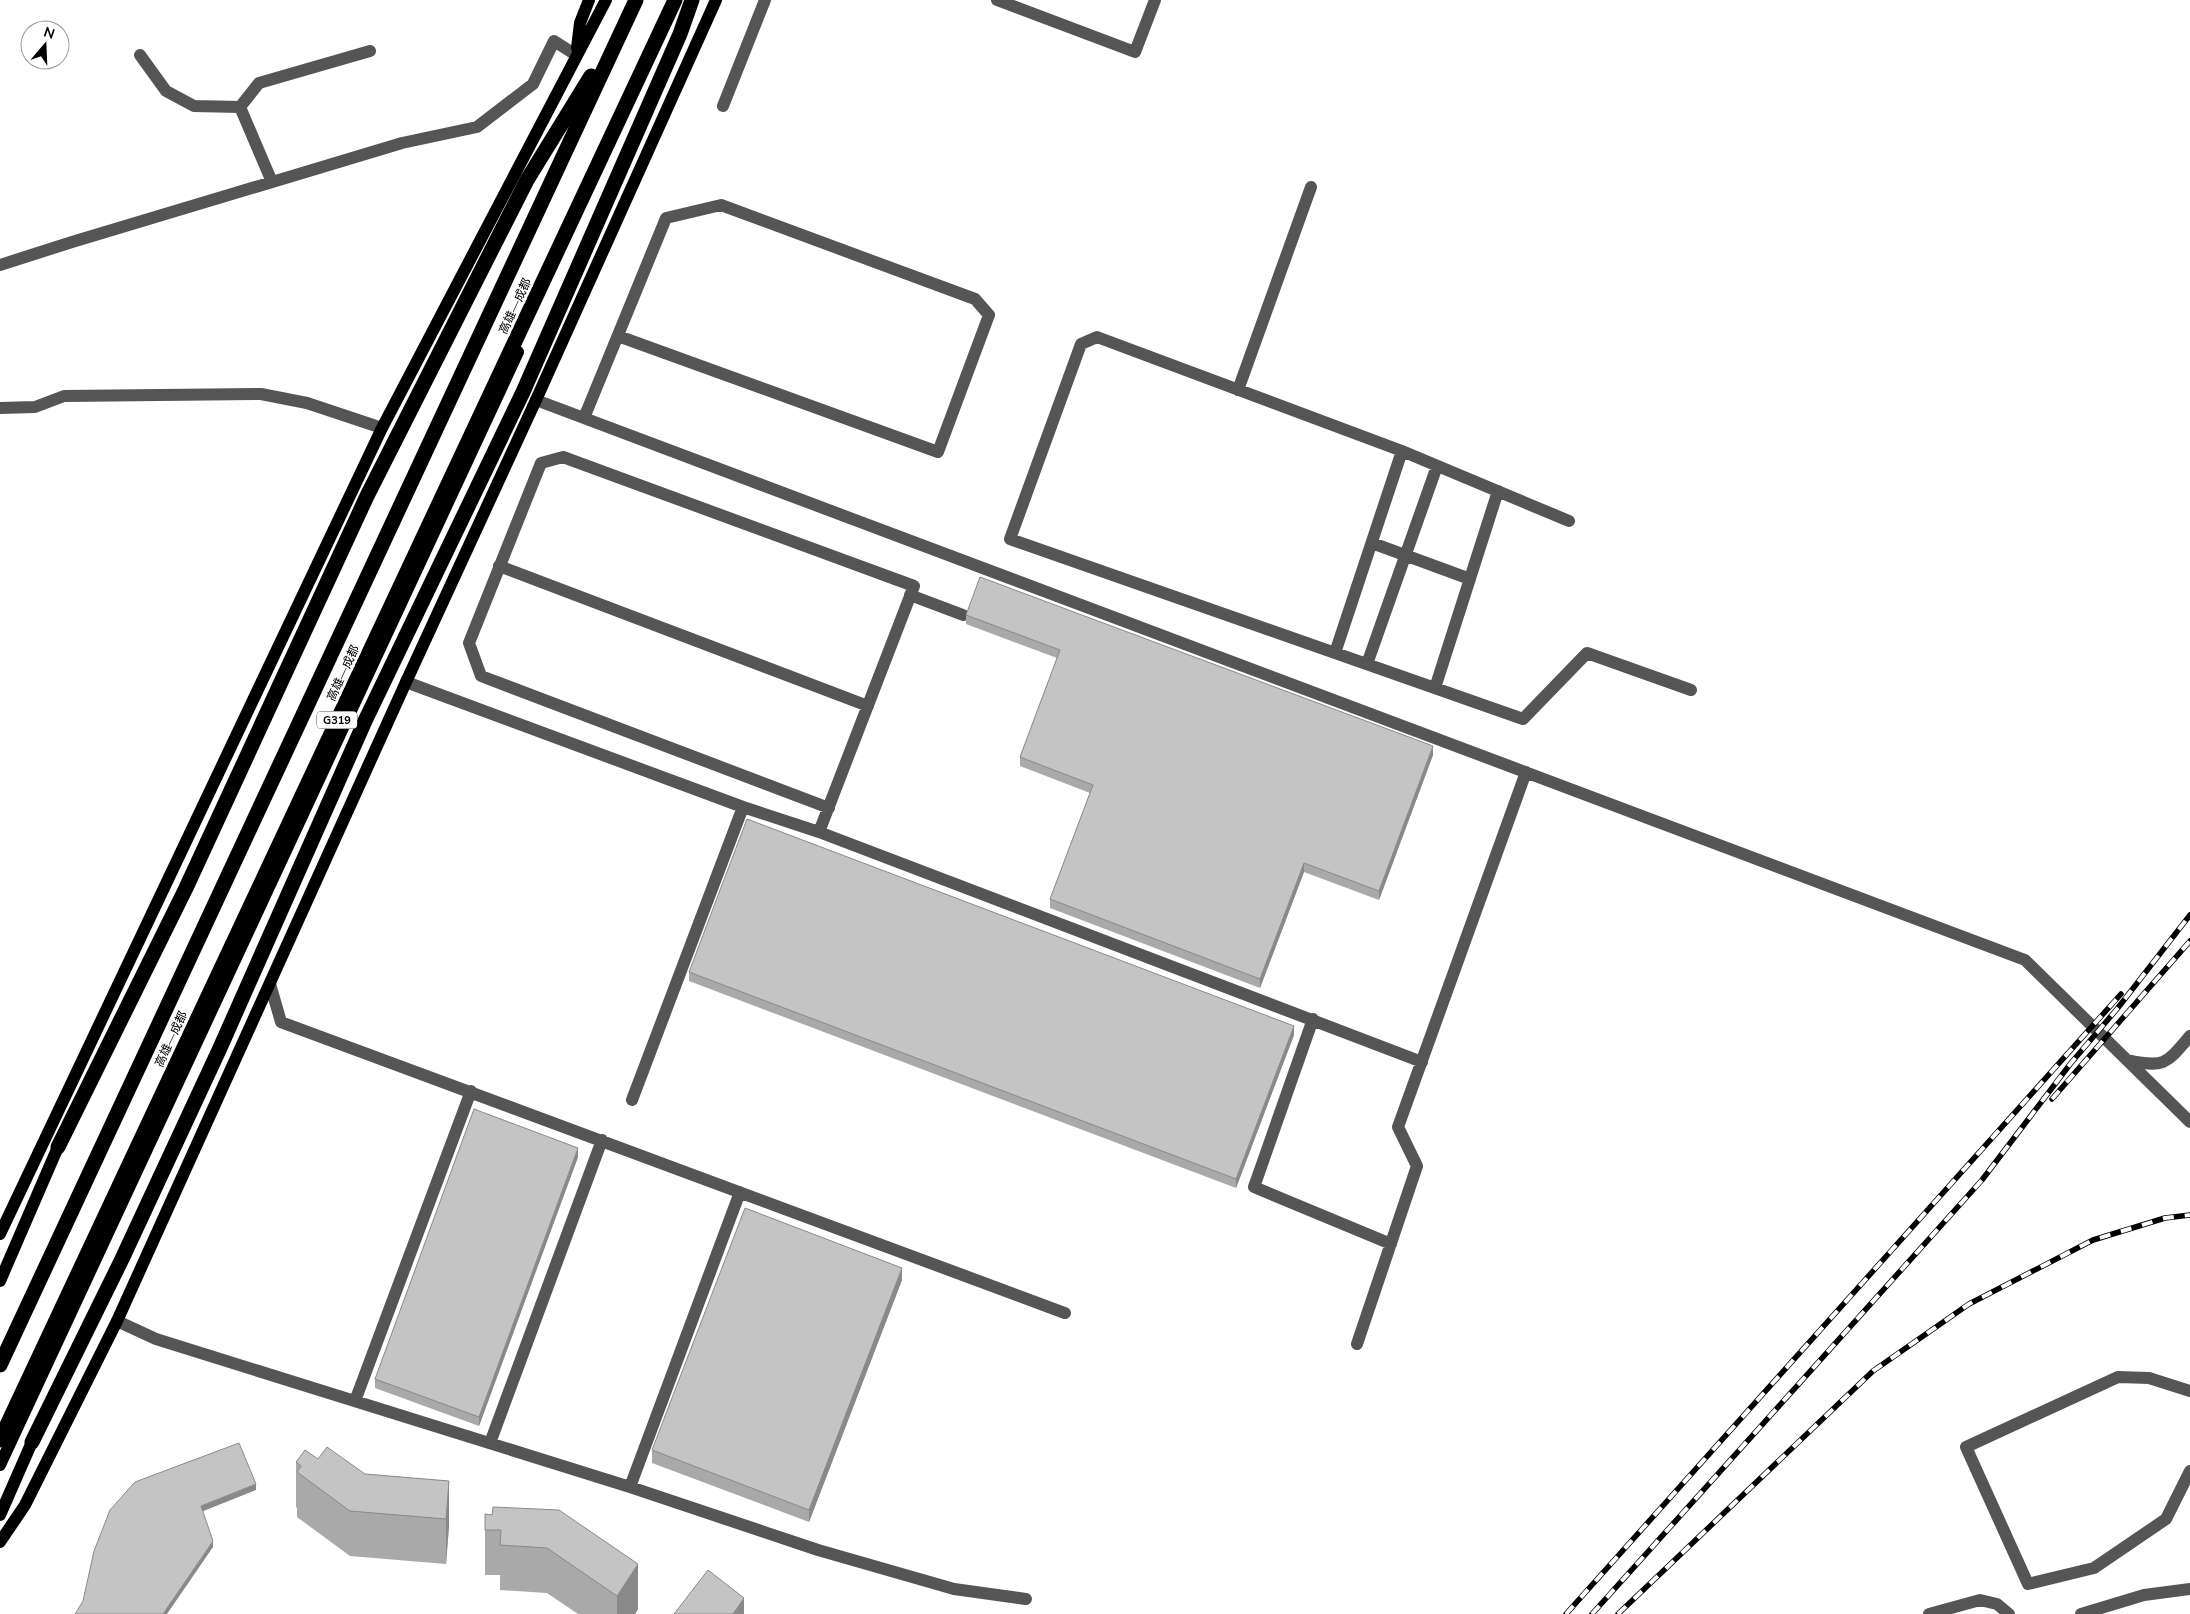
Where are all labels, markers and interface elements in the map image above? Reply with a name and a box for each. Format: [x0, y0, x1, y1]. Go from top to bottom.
north arrow [20, 20, 70, 70]
text: N [41, 22, 57, 44]
street label: 高雄—成都 [495, 275, 535, 337]
street label: 高雄—成都 [323, 642, 363, 704]
road number: G319 [317, 712, 357, 728]
street label: 高雄—成都 [151, 1008, 191, 1070]

